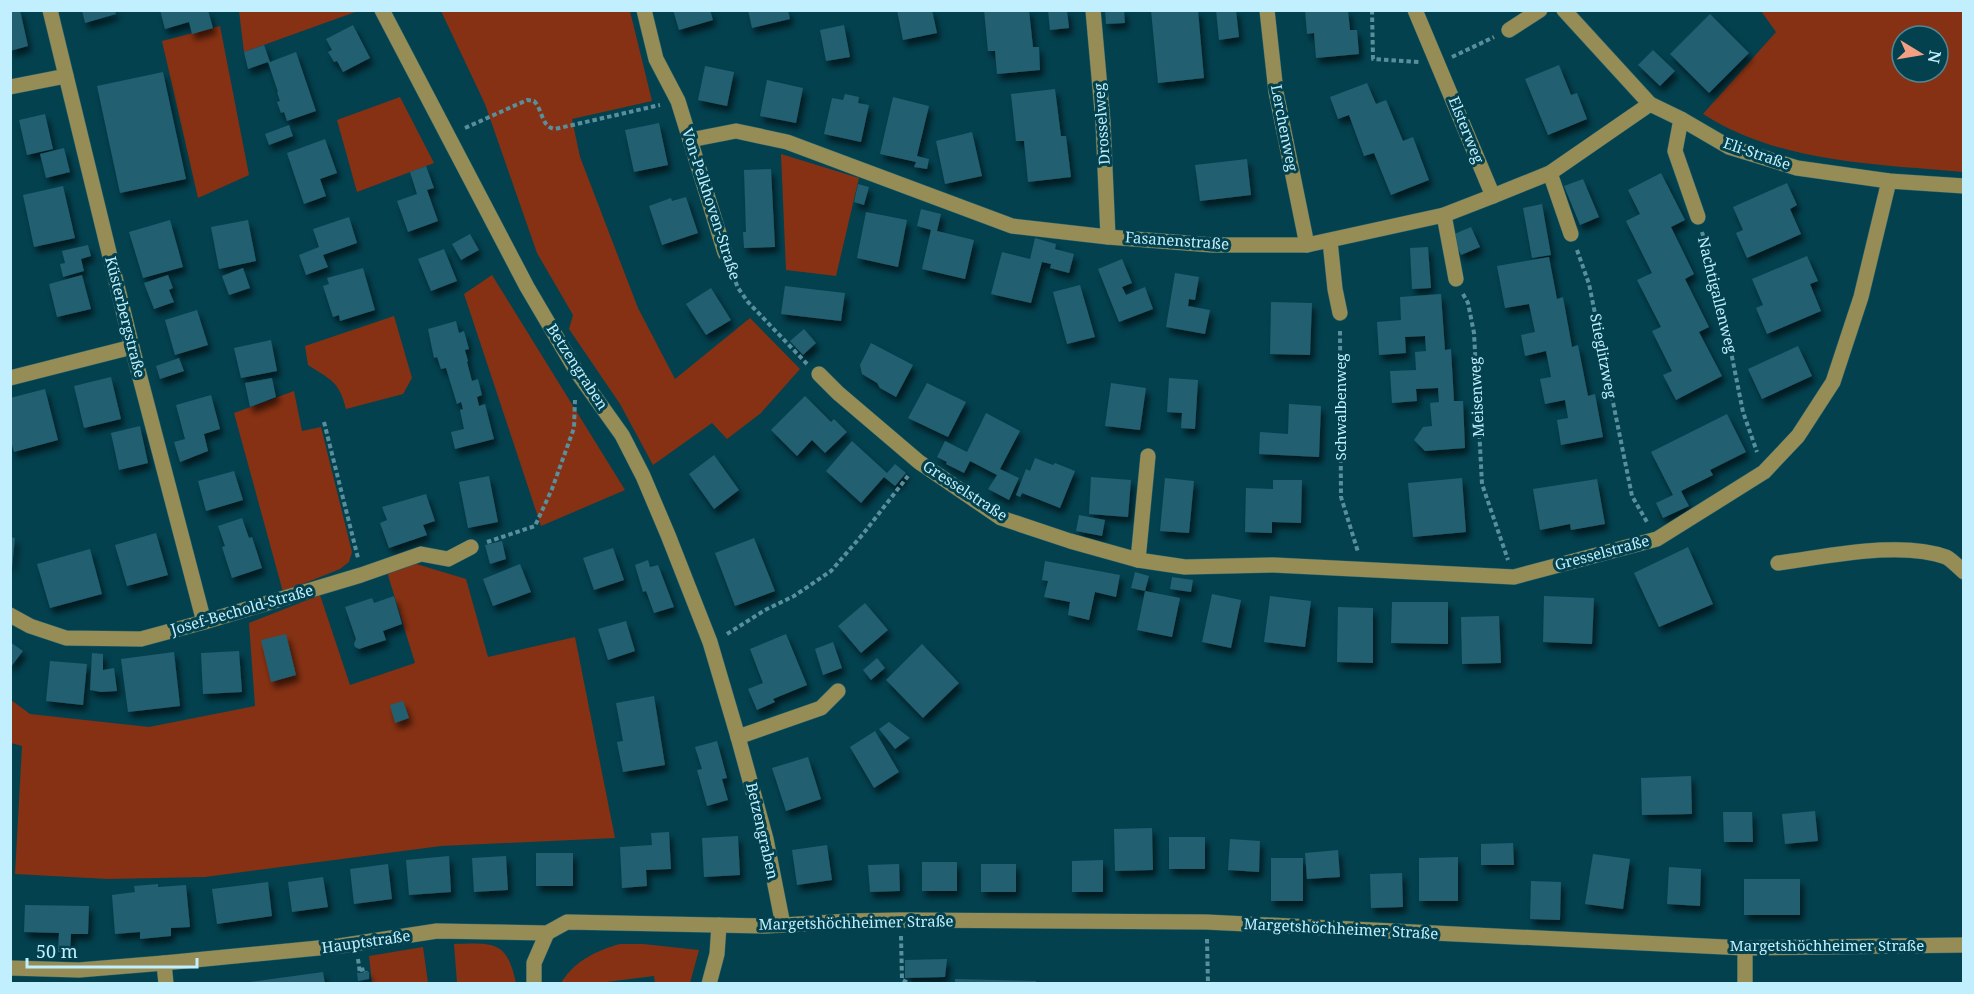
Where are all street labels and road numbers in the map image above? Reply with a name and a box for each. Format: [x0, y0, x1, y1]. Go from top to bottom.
street label: Drosselweg [1088, 83, 1114, 166]
street label: Lerchenweg [1267, 83, 1303, 173]
street label: Elsterweg [1445, 93, 1489, 166]
street label: Von-Pelkhoven-Straße [678, 125, 746, 282]
street label: Eli-Straße [1721, 132, 1794, 174]
street label: Fasanenstraße [1124, 226, 1230, 254]
street label: Nachtigallenweg [1694, 234, 1742, 355]
street label: Küsterbergstraße [101, 254, 151, 379]
street label: Stieglitzweg [1586, 312, 1622, 400]
street label: Betzengraben [543, 320, 613, 414]
street label: Schwalbenweg [1330, 353, 1350, 461]
street label: Meisenweg [1464, 356, 1488, 438]
street label: Gresselstraße [919, 455, 1012, 525]
street label: Gresselstraße [1552, 530, 1651, 574]
street label: Josef-Bechold-Straße [167, 579, 315, 639]
street label: Betzengraben [742, 780, 784, 881]
street label: Margetshöchheimer Straße [758, 910, 953, 934]
street label: Margetshöchheimer Straße [1243, 913, 1439, 943]
street label: Hauptstraße [320, 925, 411, 957]
street label: Margetshöchheimer Straße [1730, 935, 1924, 955]

